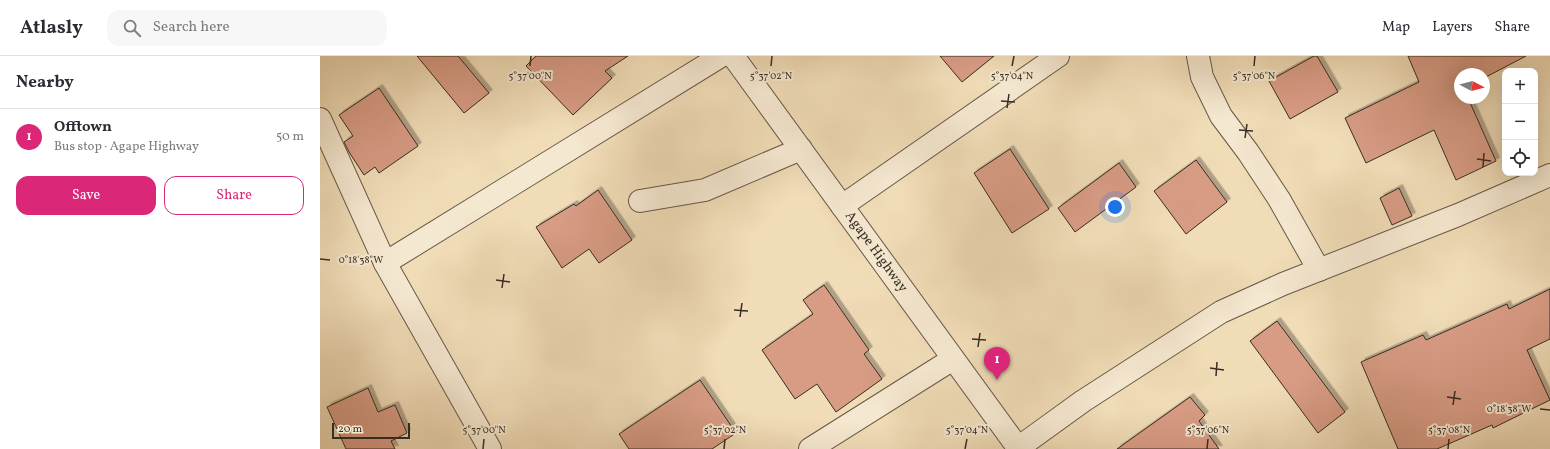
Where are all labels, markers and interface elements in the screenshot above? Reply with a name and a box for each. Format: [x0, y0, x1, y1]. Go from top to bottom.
search box [107, 10, 387, 46]
text: Atlasly [20, 15, 83, 41]
icon: search [121, 17, 143, 39]
text: Search here [153, 17, 230, 38]
text: Map [1382, 18, 1410, 37]
text: Layers [1432, 18, 1472, 37]
text: Share [1494, 18, 1530, 37]
north arrow [1454, 68, 1490, 104]
map controls [1502, 68, 1538, 176]
button: + [1502, 68, 1538, 104]
text: 5°37'00"N [508, 69, 552, 83]
text: 5°37'02"N [750, 69, 793, 83]
text: 5°37'04"N [991, 69, 1034, 83]
text: 5°37'06"N [1233, 69, 1276, 83]
text: Nearby [16, 71, 74, 94]
button: − [1502, 104, 1538, 140]
text: Offtown [54, 117, 112, 138]
text: 1 [26, 128, 32, 146]
text: 50 m [276, 128, 304, 146]
text: Bus stop · Agape Highway [54, 138, 199, 156]
button: locate [1502, 140, 1538, 176]
button: Save [16, 176, 156, 215]
button: Share [164, 176, 304, 215]
your location [1105, 197, 1125, 217]
street label: Agape Highway [840, 208, 912, 297]
text: 0°18'38"W [339, 253, 383, 267]
pin: 1 [984, 347, 1010, 380]
text: 0°18'38"W [1487, 402, 1531, 416]
scale bar [332, 421, 410, 440]
text: 20 m [338, 422, 362, 437]
text: 5°37'00"N [462, 423, 506, 437]
text: 5°37'02"N [704, 423, 747, 437]
text: 5°37'04"N [946, 423, 989, 437]
text: 5°37'06"N [1187, 423, 1230, 437]
text: 5°37'08"N [1428, 423, 1471, 437]

